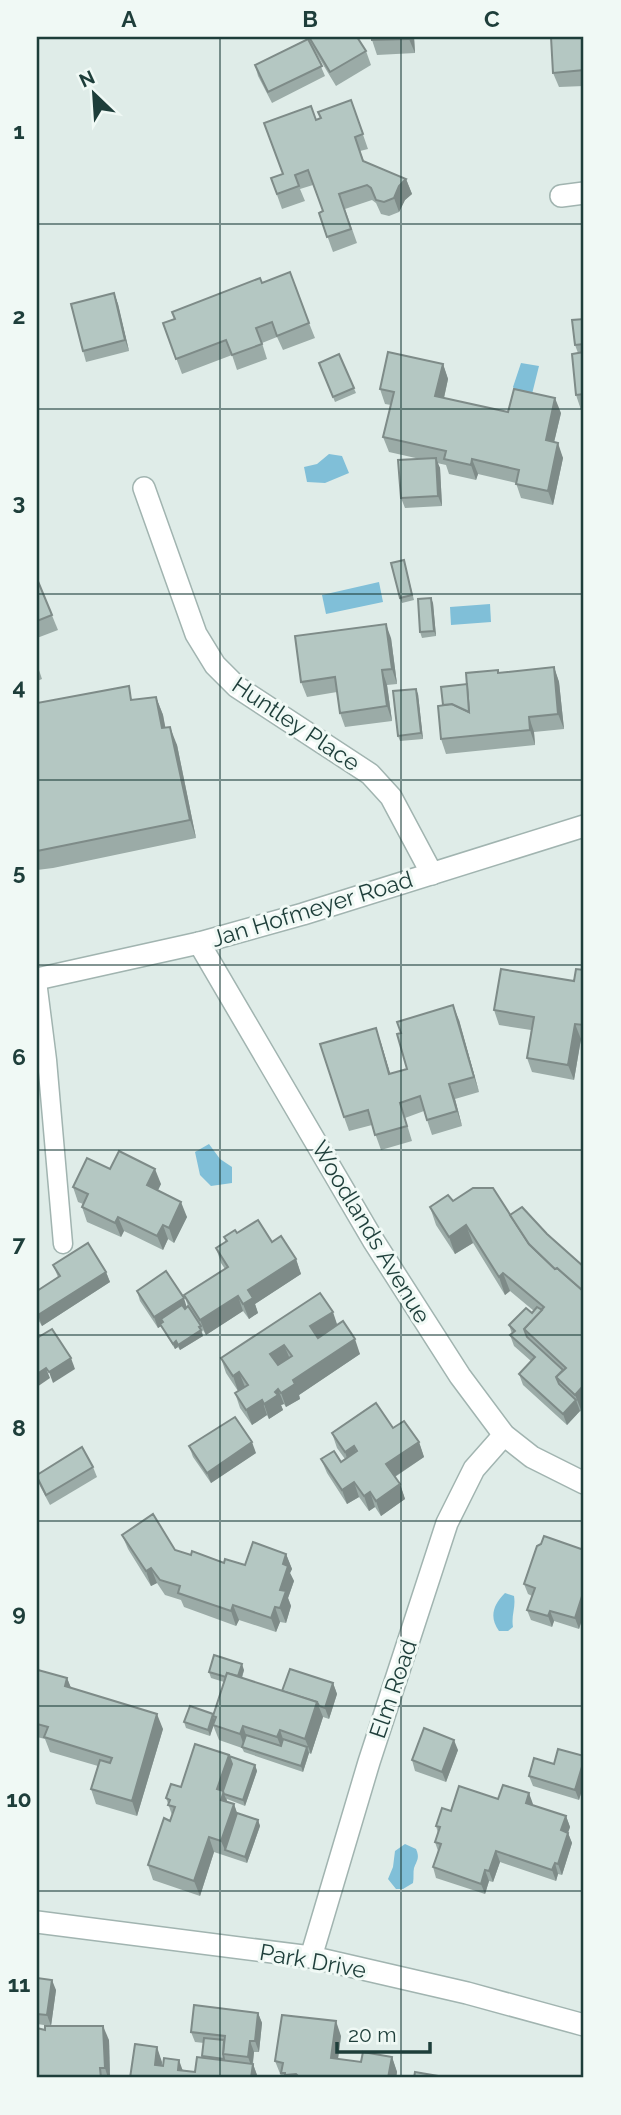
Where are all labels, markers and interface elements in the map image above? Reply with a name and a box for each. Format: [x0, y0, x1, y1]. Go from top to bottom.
text: A [121, 5, 137, 32]
text: B [302, 5, 318, 32]
text: C [484, 5, 500, 32]
north arrow [60, 60, 130, 130]
text: N [76, 66, 98, 92]
text: 1 [13, 117, 25, 144]
text: 2 [13, 302, 25, 329]
text: 3 [13, 488, 25, 515]
street label: Huntley Place [227, 671, 365, 776]
text: 4 [12, 673, 26, 700]
text: 5 [13, 858, 26, 885]
street label: Jan Hofmeyer Road [208, 865, 416, 952]
text: 6 [12, 1043, 26, 1070]
street label: Woodlands Avenue [306, 1136, 436, 1328]
text: 7 [13, 1229, 26, 1256]
text: 8 [12, 1414, 26, 1441]
text: 9 [12, 1599, 26, 1626]
street label: Elm Road [363, 1636, 422, 1742]
text: 10 [6, 1785, 32, 1812]
street label: Park Drive [258, 1938, 368, 1983]
text: 11 [8, 1970, 30, 1997]
scale bar [337, 2010, 430, 2054]
text: 20 m [348, 2022, 396, 2047]

